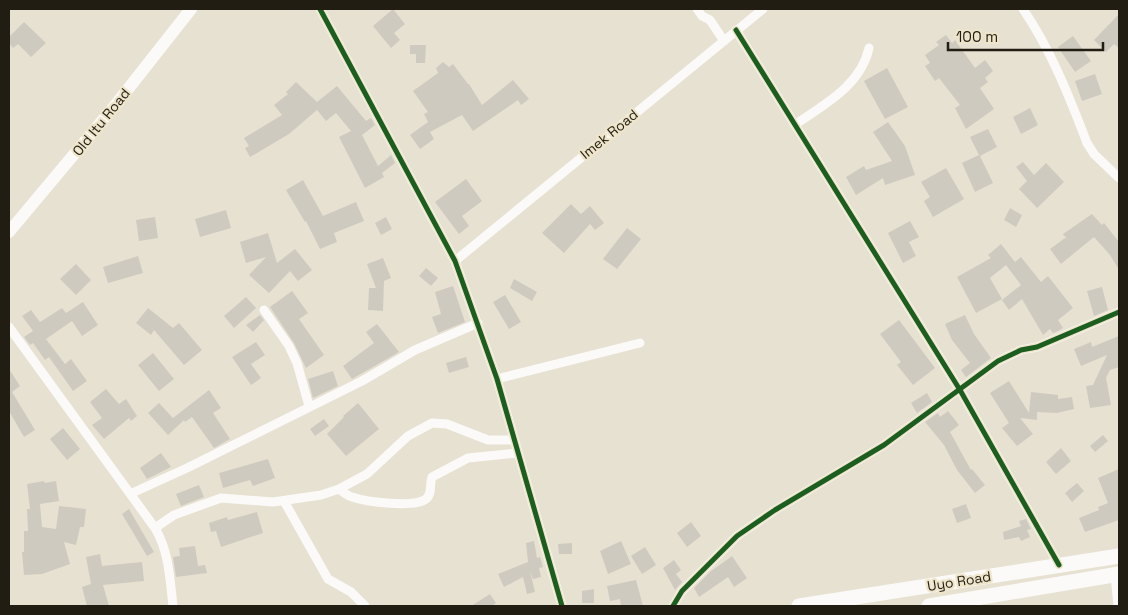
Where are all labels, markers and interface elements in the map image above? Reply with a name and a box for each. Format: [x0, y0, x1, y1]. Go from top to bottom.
scale bar [948, 20, 1103, 52]
text: 100 m [956, 27, 998, 46]
street label: Old Itu Road [68, 85, 134, 159]
street label: Imek Road [576, 105, 642, 163]
street label: Uyo Road [926, 567, 992, 595]

